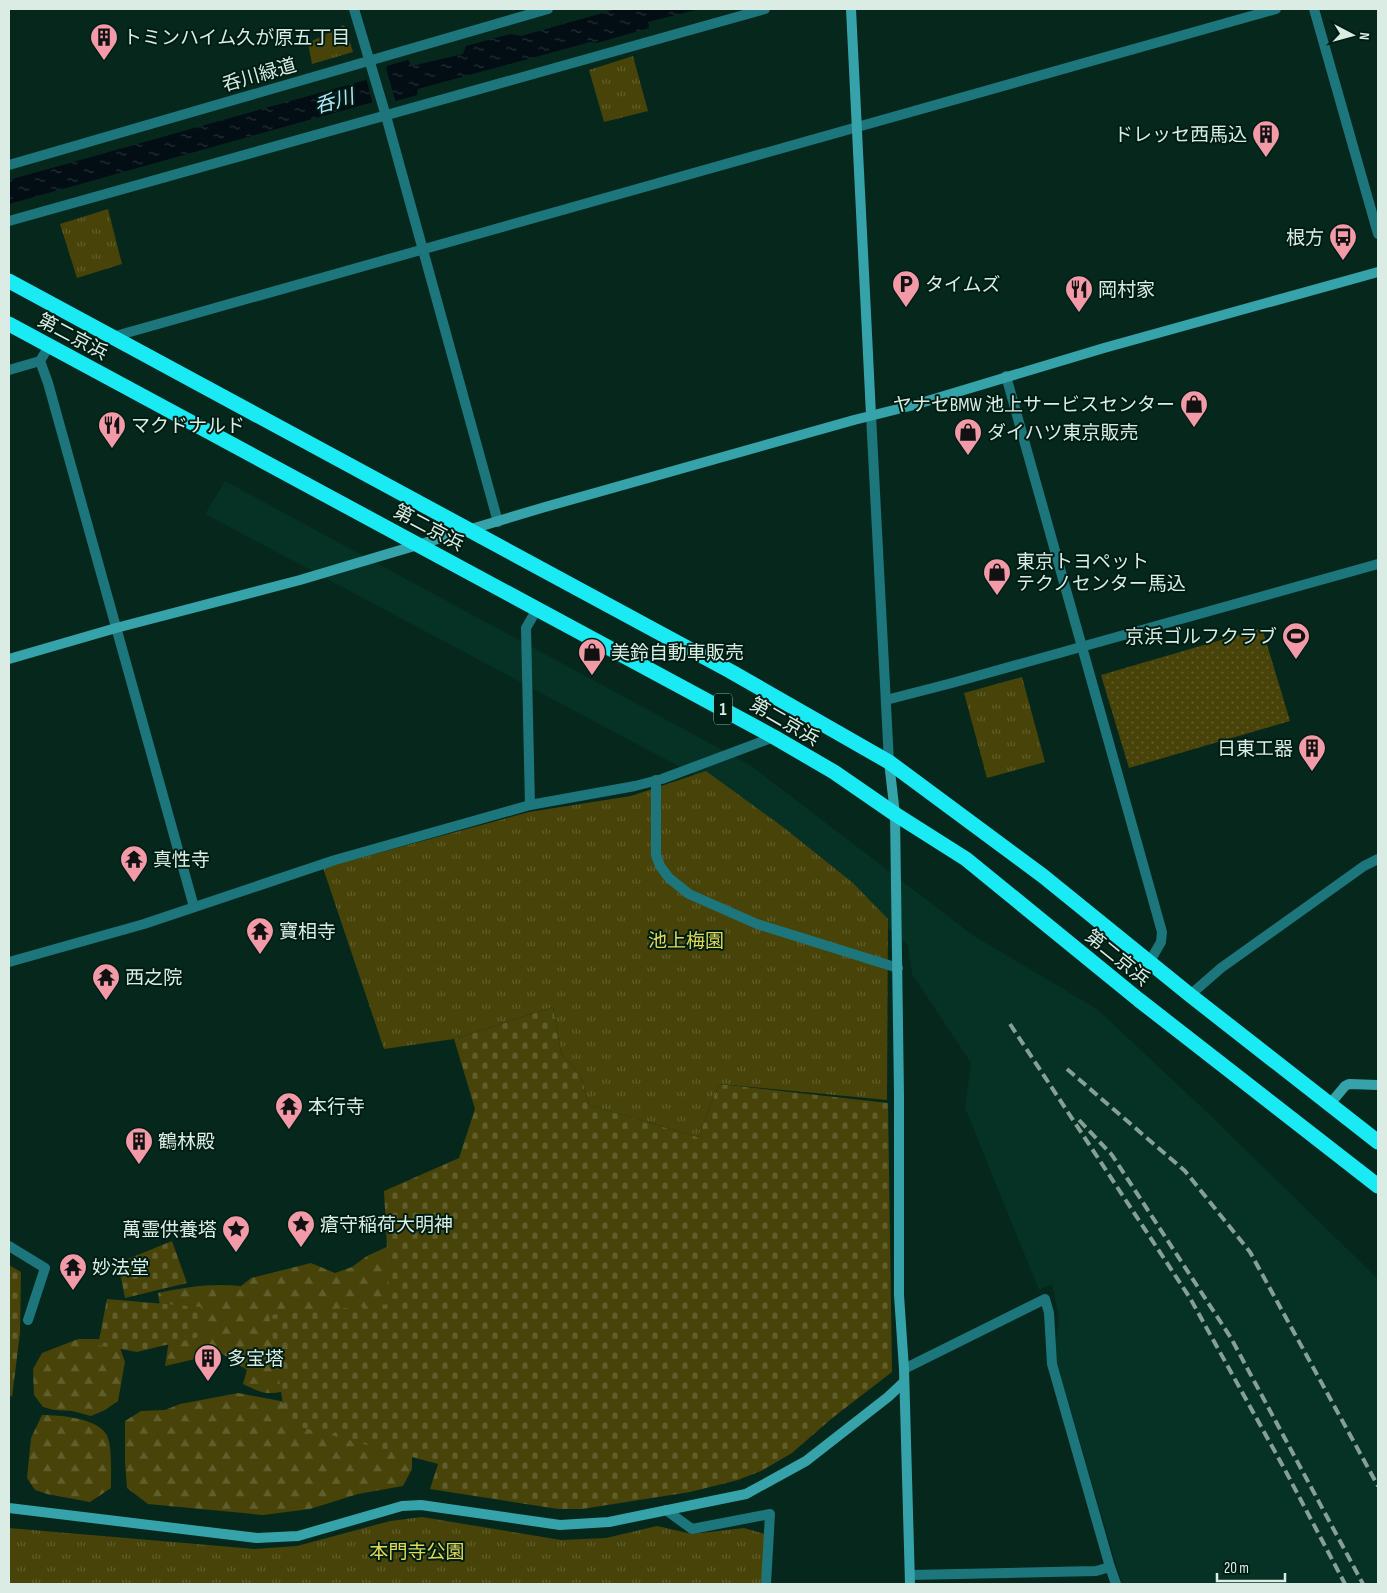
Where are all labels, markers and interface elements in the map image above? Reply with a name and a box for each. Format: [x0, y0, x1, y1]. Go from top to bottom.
north arrow [1327, 10, 1377, 60]
building icon: トミンハイム久が原五丁目 [89, 22, 119, 61]
place label: トミンハイム久が原五丁目 [123, 27, 350, 50]
text: N [1356, 32, 1373, 41]
street label: 呑川緑道 [220, 54, 299, 97]
water label: 呑川 [312, 84, 359, 119]
building icon: ドレッセ西馬込 [1251, 119, 1281, 158]
place label: ドレッセ西馬込 [1114, 124, 1247, 147]
bus stop icon: 根方 [1328, 222, 1358, 261]
place label: 根方 [1286, 227, 1324, 250]
parking icon: タイムズ [891, 269, 921, 308]
place label: タイムズ [925, 274, 1001, 297]
restaurant icon: 岡村家 [1064, 274, 1094, 313]
place label: 岡村家 [1098, 279, 1155, 302]
street label: 第二京浜 [33, 309, 111, 365]
shop icon: ヤナセBMW 池上サービスセンター [1179, 389, 1209, 428]
place label: ヤナセBMW 池上サービスセンター [893, 394, 1175, 417]
restaurant icon: マクドナルド [97, 410, 127, 449]
place label: マクドナルド [131, 415, 245, 438]
shop icon: ダイハツ東京販売 [953, 417, 983, 456]
place label: ダイハツ東京販売 [987, 422, 1139, 445]
street label: 第二京浜 [389, 500, 467, 556]
place label: 東京トヨペット テクノセンター馬込 [1016, 551, 1186, 596]
shop icon: 東京トヨペット テクノセンター馬込 [982, 557, 1012, 596]
sports icon: 京浜ゴルフクラブ [1281, 621, 1311, 660]
place label: 京浜ゴルフクラブ [1125, 626, 1277, 649]
shop icon: 美鈴自動車販売 [577, 637, 607, 676]
place label: 美鈴自動車販売 [611, 642, 744, 665]
street label: 第二京浜 [746, 693, 823, 751]
road number: 1 [714, 694, 732, 724]
building icon: 日東工器 [1297, 733, 1327, 772]
place label: 日東工器 [1217, 738, 1293, 761]
temple icon: 真性寺 [119, 844, 149, 883]
place label: 真性寺 [153, 849, 210, 872]
temple icon: 寶相寺 [245, 916, 275, 955]
place label: 寶相寺 [279, 921, 336, 944]
street label: 第二京浜 [1080, 925, 1154, 991]
park label: 池上梅園 [648, 930, 724, 953]
temple icon: 西之院 [91, 962, 121, 1001]
place label: 西之院 [125, 967, 182, 990]
temple icon: 本行寺 [274, 1091, 304, 1130]
place label: 本行寺 [308, 1096, 365, 1119]
building icon: 鶴林殿 [124, 1126, 154, 1165]
place label: 鶴林殿 [158, 1131, 215, 1154]
place icon: 瘡守稲荷大明神 [286, 1209, 316, 1248]
place icon: 萬霊供養塔 [221, 1214, 251, 1253]
place label: 瘡守稲荷大明神 [320, 1214, 453, 1237]
place label: 萬霊供養塔 [122, 1219, 217, 1242]
temple icon: 妙法堂 [58, 1252, 88, 1291]
place label: 妙法堂 [92, 1257, 149, 1280]
building icon: 多宝塔 [193, 1343, 223, 1382]
place label: 多宝塔 [227, 1348, 284, 1371]
park label: 本門寺公園 [369, 1541, 465, 1564]
scale bar [1217, 1550, 1284, 1582]
text: 20 m [1224, 1559, 1249, 1578]

